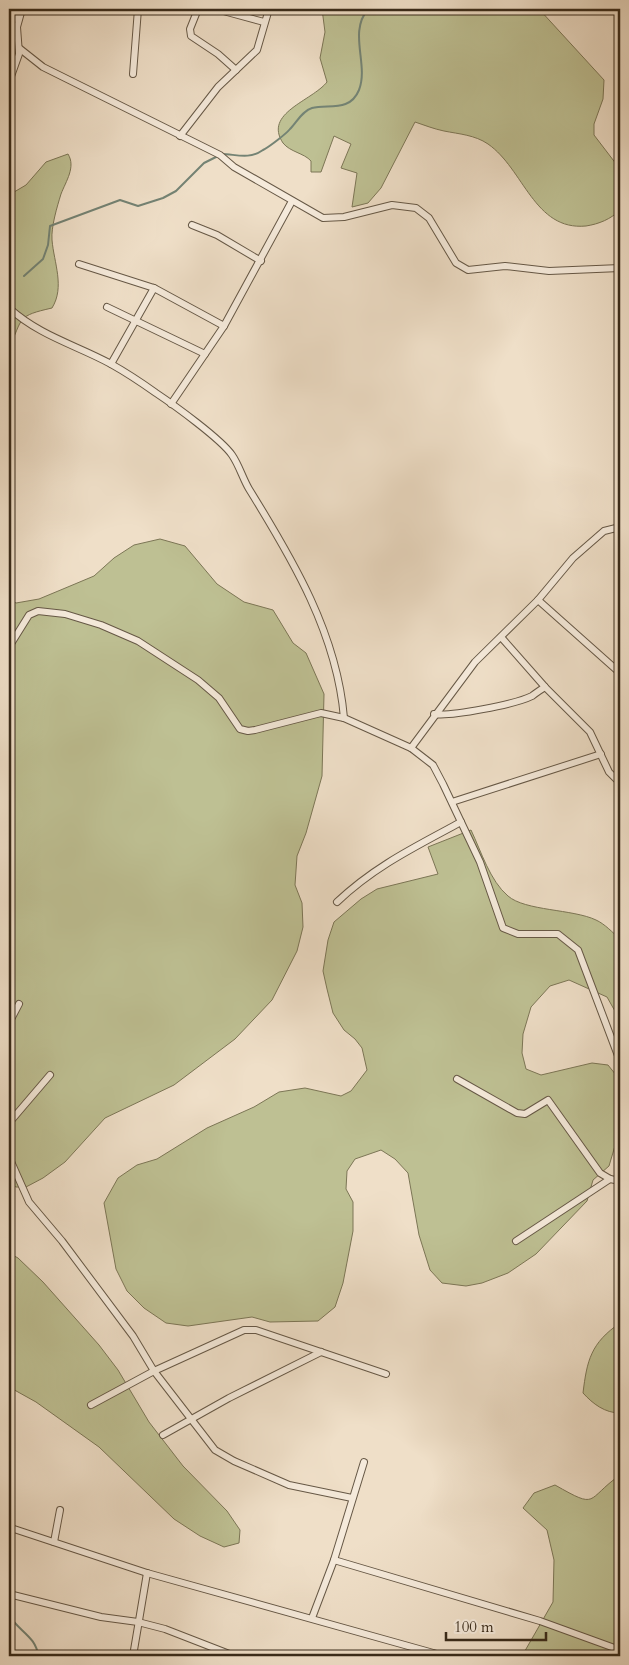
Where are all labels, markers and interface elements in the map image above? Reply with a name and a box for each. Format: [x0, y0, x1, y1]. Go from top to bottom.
scale bar [446, 1610, 546, 1642]
text: 100 m [454, 1617, 494, 1637]

